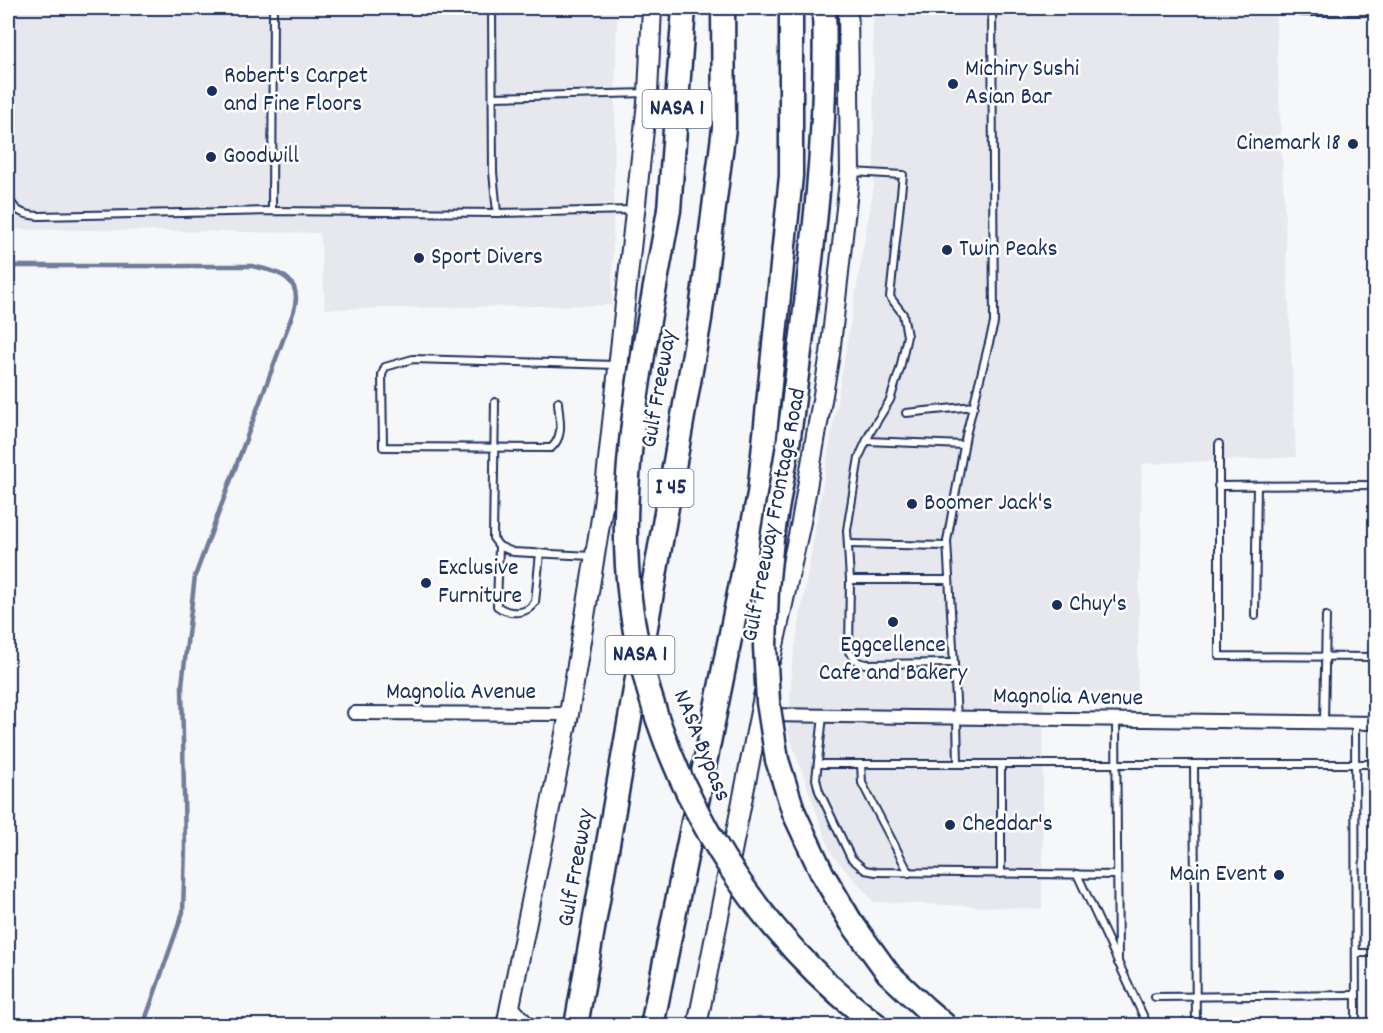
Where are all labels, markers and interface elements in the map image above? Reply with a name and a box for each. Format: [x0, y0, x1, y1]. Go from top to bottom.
place label: Michiry Sushi Asian Bar [965, 53, 1079, 115]
place label: Robert's Carpet and Fine Floors [224, 60, 368, 122]
marker: Michiry Sushi Asian Bar [946, 77, 960, 91]
marker: Robert's Carpet and Fine Floors [205, 84, 219, 98]
road number: NASA 1 [642, 90, 712, 128]
place label: Cinemark 18 [1236, 127, 1341, 161]
marker: Cinemark 18 [1346, 137, 1360, 151]
place label: Goodwill [223, 140, 299, 174]
marker: Goodwill [204, 150, 218, 164]
place label: Twin Peaks [959, 233, 1058, 267]
place label: Sport Divers [431, 241, 543, 275]
marker: Twin Peaks [940, 243, 954, 257]
marker: Sport Divers [412, 251, 426, 265]
street label: Gulf Freeway [633, 326, 687, 451]
street label: Gulf Freeway Frontage Road [734, 385, 816, 645]
road number: I 45 [648, 469, 694, 507]
place label: Boomer Jack's [924, 487, 1053, 521]
marker: Boomer Jack's [905, 497, 919, 511]
place label: Exclusive Furniture [438, 552, 522, 614]
marker: Exclusive Furniture [419, 576, 433, 590]
place label: Chuy's [1069, 588, 1127, 622]
marker: Chuy's [1050, 598, 1064, 612]
marker: Eggcellence Cafe and Bakery [886, 615, 900, 629]
place label: Eggcellence Cafe and Bakery [819, 629, 968, 691]
road number: NASA 1 [606, 636, 674, 674]
street label: Magnolia Avenue [386, 676, 536, 710]
street label: Magnolia Avenue [993, 680, 1143, 716]
street label: NASA Bypass [663, 685, 739, 807]
street label: Gulf Freeway [550, 805, 604, 930]
place label: Cheddar's [962, 808, 1053, 842]
marker: Cheddar's [943, 818, 957, 832]
place label: Main Event [1169, 858, 1267, 892]
marker: Main Event [1272, 868, 1286, 882]

